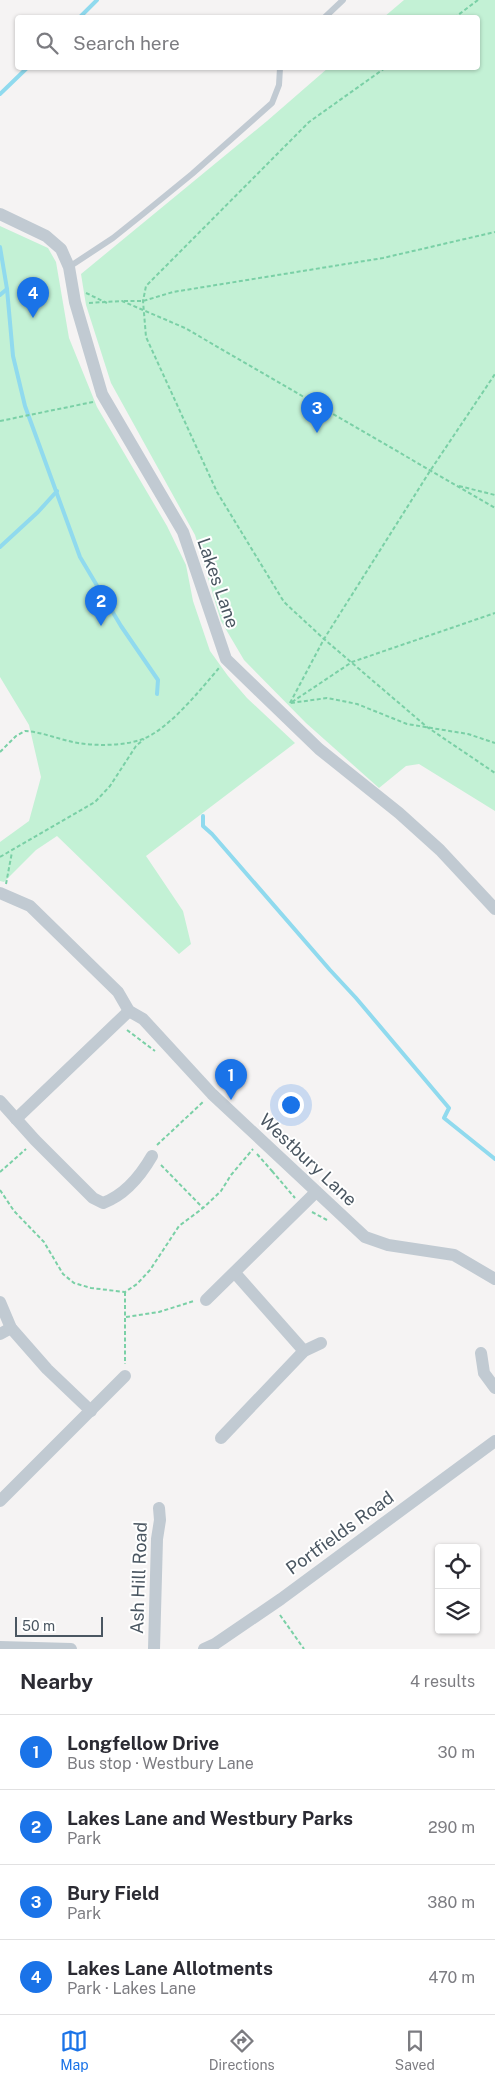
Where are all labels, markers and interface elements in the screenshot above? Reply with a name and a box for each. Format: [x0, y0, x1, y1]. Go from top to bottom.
search box [15, 15, 480, 70]
icon: search [33, 29, 61, 57]
text: Search here [73, 32, 180, 54]
pin: 4 [17, 277, 49, 318]
pin: 3 [301, 392, 333, 433]
street label: Lakes Lane [193, 535, 244, 631]
pin: 2 [85, 585, 117, 626]
pin: 1 [215, 1059, 247, 1100]
your location [278, 1092, 304, 1118]
street label: Westbury Lane [255, 1109, 361, 1210]
street label: Portfields Road [282, 1487, 398, 1579]
street label: Ash Hill Road [126, 1521, 151, 1635]
map controls [435, 1544, 480, 1634]
button: locate [435, 1544, 480, 1589]
button: layers [435, 1589, 480, 1634]
scale bar [15, 1614, 102, 1637]
text: 50 m [22, 1618, 55, 1634]
text: Nearby [20, 1669, 93, 1694]
text: 4 results [410, 1672, 475, 1691]
text: Longfellow Drive [67, 1732, 219, 1754]
text: 1 [33, 1743, 39, 1762]
text: 30 m [438, 1743, 475, 1762]
text: Bus stop · Westbury Lane [67, 1754, 254, 1773]
text: Lakes Lane and Westbury Parks [67, 1807, 353, 1829]
text: 2 [31, 1818, 41, 1837]
text: 290 m [428, 1818, 475, 1837]
text: Park [67, 1829, 101, 1848]
text: Bury Field [67, 1882, 159, 1904]
text: 3 [31, 1893, 41, 1912]
text: 380 m [427, 1893, 475, 1912]
text: Park [67, 1904, 101, 1923]
text: Lakes Lane Allotments [67, 1957, 273, 1979]
text: 4 [31, 1968, 41, 1987]
text: 470 m [428, 1968, 475, 1987]
text: Park · Lakes Lane [67, 1979, 196, 1998]
tab: Map [60, 2027, 89, 2073]
tab: Directions [209, 2027, 275, 2073]
tab: Saved [395, 2027, 435, 2073]

